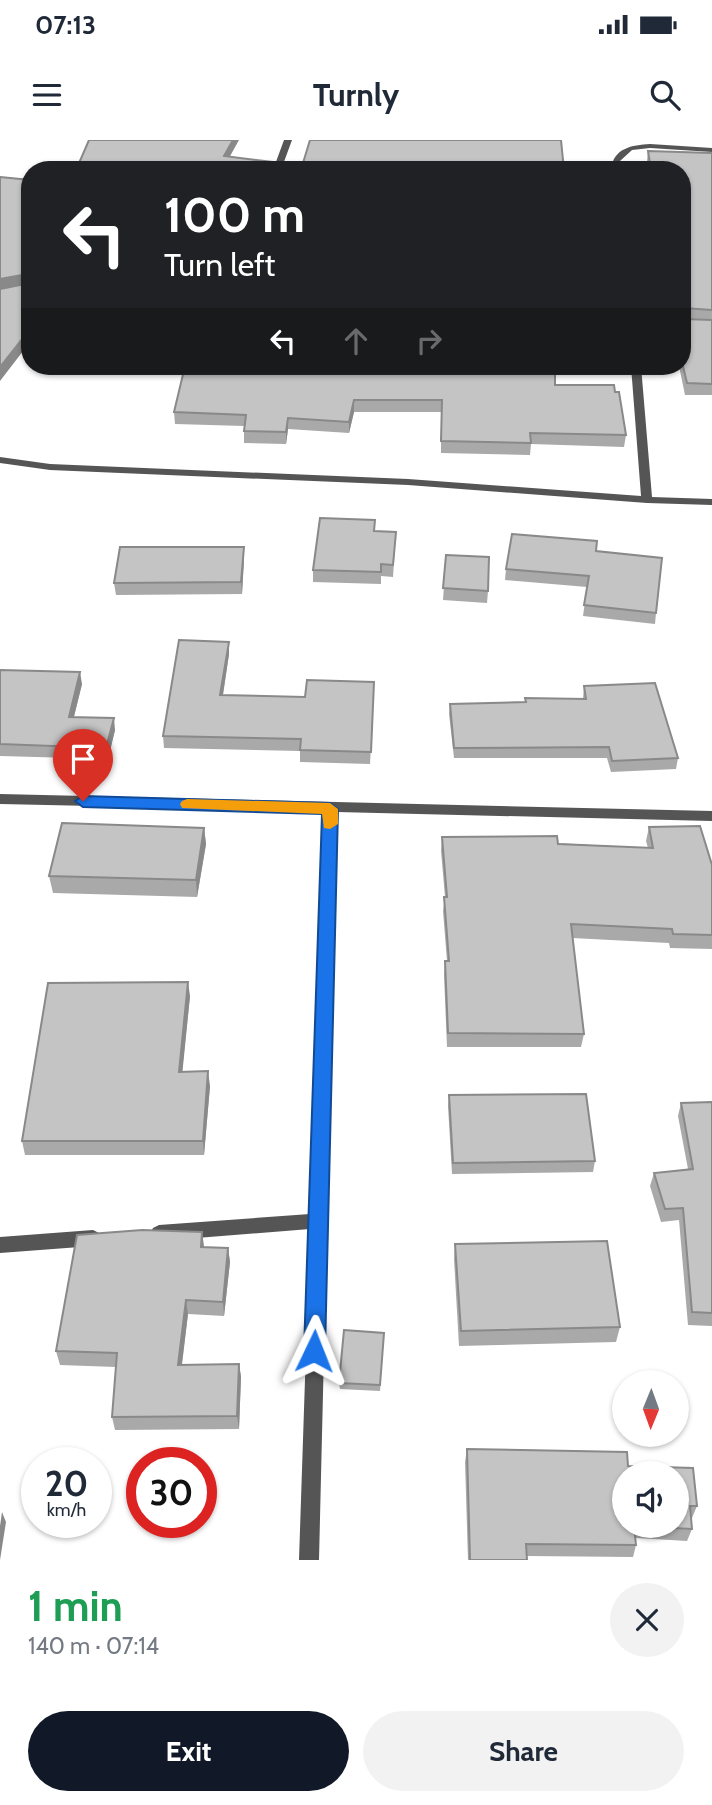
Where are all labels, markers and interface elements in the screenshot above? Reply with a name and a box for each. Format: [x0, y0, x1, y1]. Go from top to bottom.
text: 07:13 [35, 9, 96, 41]
text: Turnly [313, 75, 399, 114]
icon: menu [28, 76, 66, 114]
icon: search [646, 76, 684, 114]
text: 100 m [164, 185, 305, 244]
icon: left [49, 189, 140, 280]
text: Turn left [164, 245, 275, 284]
icon: left [264, 322, 302, 360]
icon: ahead [337, 322, 375, 360]
icon: right [410, 322, 448, 360]
pin [53, 729, 113, 801]
icon: arrive [64, 740, 102, 778]
position arrow [277, 1314, 351, 1388]
north arrow [612, 1370, 690, 1447]
map controls [612, 1370, 689, 1538]
speed limit sign: 30 [126, 1447, 217, 1538]
button: sound [612, 1461, 689, 1538]
text: 20 [45, 1462, 88, 1505]
text: km/h [47, 1499, 86, 1521]
text: 1 min [28, 1580, 123, 1632]
button: close [610, 1583, 684, 1657]
text: 140 m · 07:14 [28, 1632, 159, 1660]
button: Exit [28, 1711, 349, 1791]
button: Share [363, 1711, 684, 1791]

